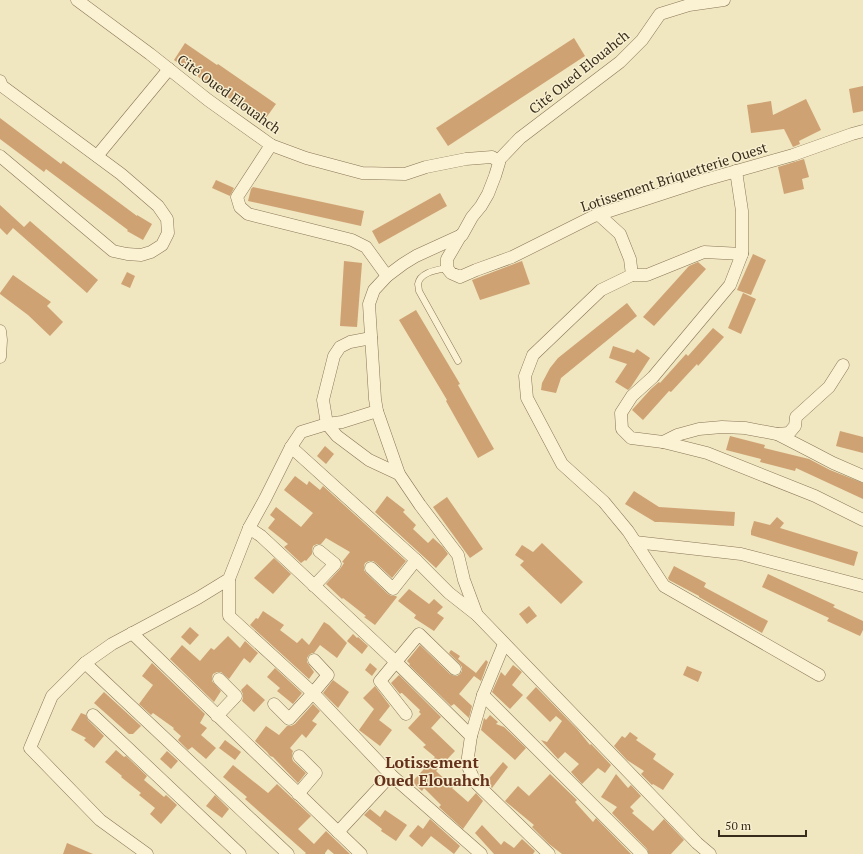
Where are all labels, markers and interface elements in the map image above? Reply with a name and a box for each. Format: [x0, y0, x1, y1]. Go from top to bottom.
street label: Cité Oued Elouahch [525, 25, 633, 118]
street label: Cité Oued Elouahch [174, 50, 285, 138]
street label: Lotissement Briquetterie Ouest [578, 137, 770, 216]
district label: Lotissement Oued Elouahch [374, 751, 491, 791]
scale bar [719, 812, 806, 838]
text: 50 m [725, 818, 752, 833]

